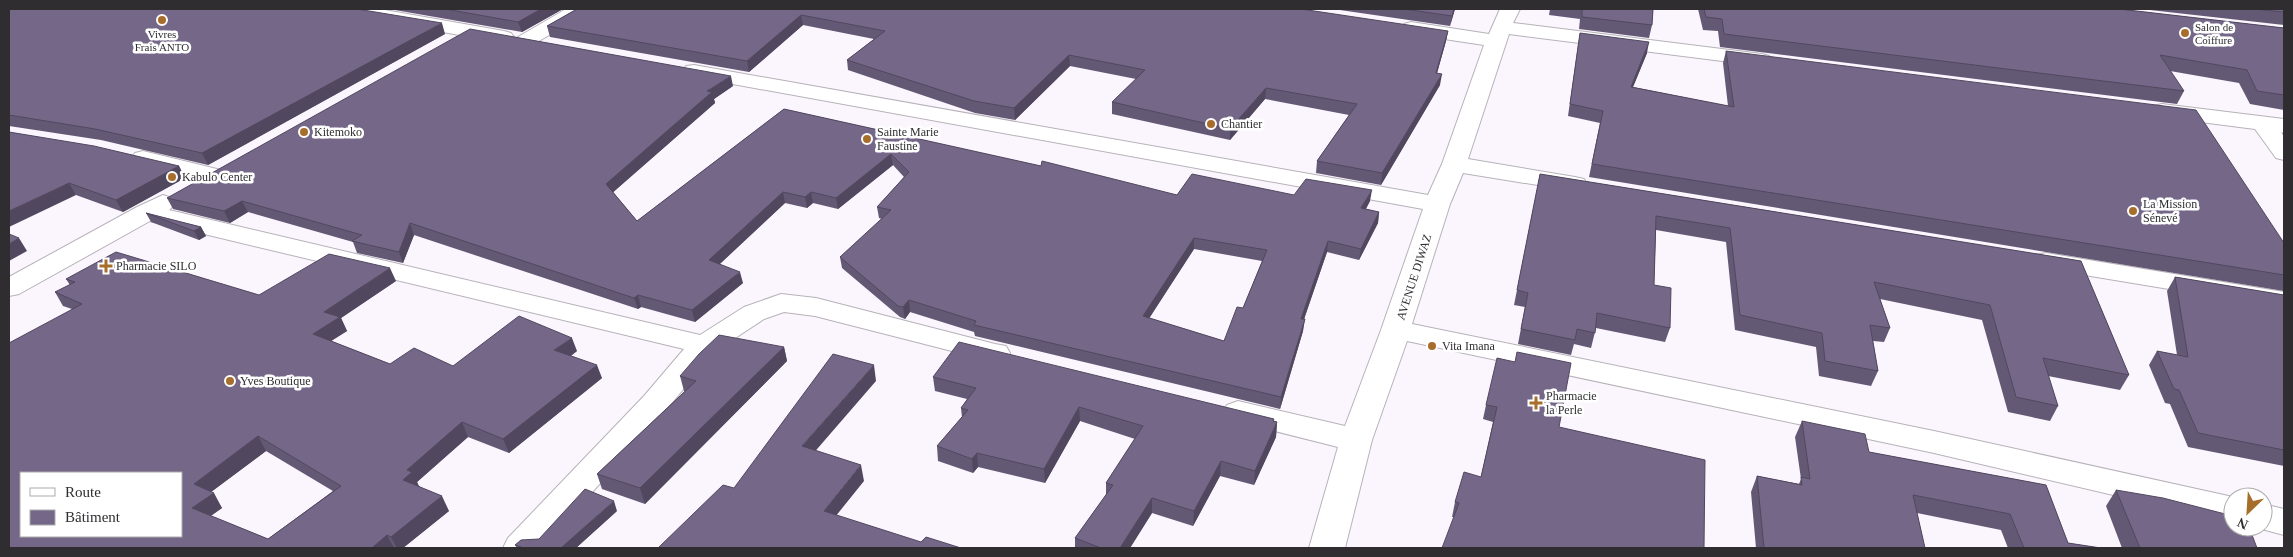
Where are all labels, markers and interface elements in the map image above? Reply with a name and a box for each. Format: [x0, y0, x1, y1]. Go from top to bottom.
marker: Vivres Frais ANTO [156, 14, 168, 26]
place label: Salon de Coiffure [2195, 21, 2233, 46]
marker: Salon de Coiffure [2179, 27, 2191, 39]
place label: Vivres Frais ANTO [135, 28, 189, 53]
place label: Chantier [1221, 117, 1262, 131]
marker: Chantier [1205, 118, 1217, 130]
place label: Kitemoko [314, 125, 362, 139]
place label: Sainte Marie Faustine [877, 125, 939, 153]
marker: Kitemoko [298, 126, 310, 138]
marker: Sainte Marie Faustine [861, 133, 873, 145]
place label: Kabulo Center [182, 170, 252, 184]
marker: Kabulo Center [166, 171, 178, 183]
place label: La Mission Sénevé [2143, 197, 2197, 225]
marker: La Mission Sénevé [2127, 205, 2139, 217]
street label: AVENUE DIWAZ [1394, 232, 1434, 322]
place label: Pharmacie SILO [116, 259, 197, 273]
marker: Pharmacie SILO [100, 260, 112, 272]
place label: Vita Imana [1442, 339, 1496, 353]
marker: Vita Imana [1426, 340, 1438, 352]
place label: Yves Boutique [240, 374, 310, 388]
marker: Yves Boutique [224, 375, 236, 387]
place label: Pharmacie la Perle [1546, 389, 1597, 417]
marker: Pharmacie la Perle [1530, 397, 1542, 409]
legend [20, 472, 182, 537]
text: Route [65, 484, 101, 500]
north arrow [2223, 487, 2273, 537]
text: Bâtiment [65, 509, 121, 525]
text: N [2235, 514, 2250, 532]

